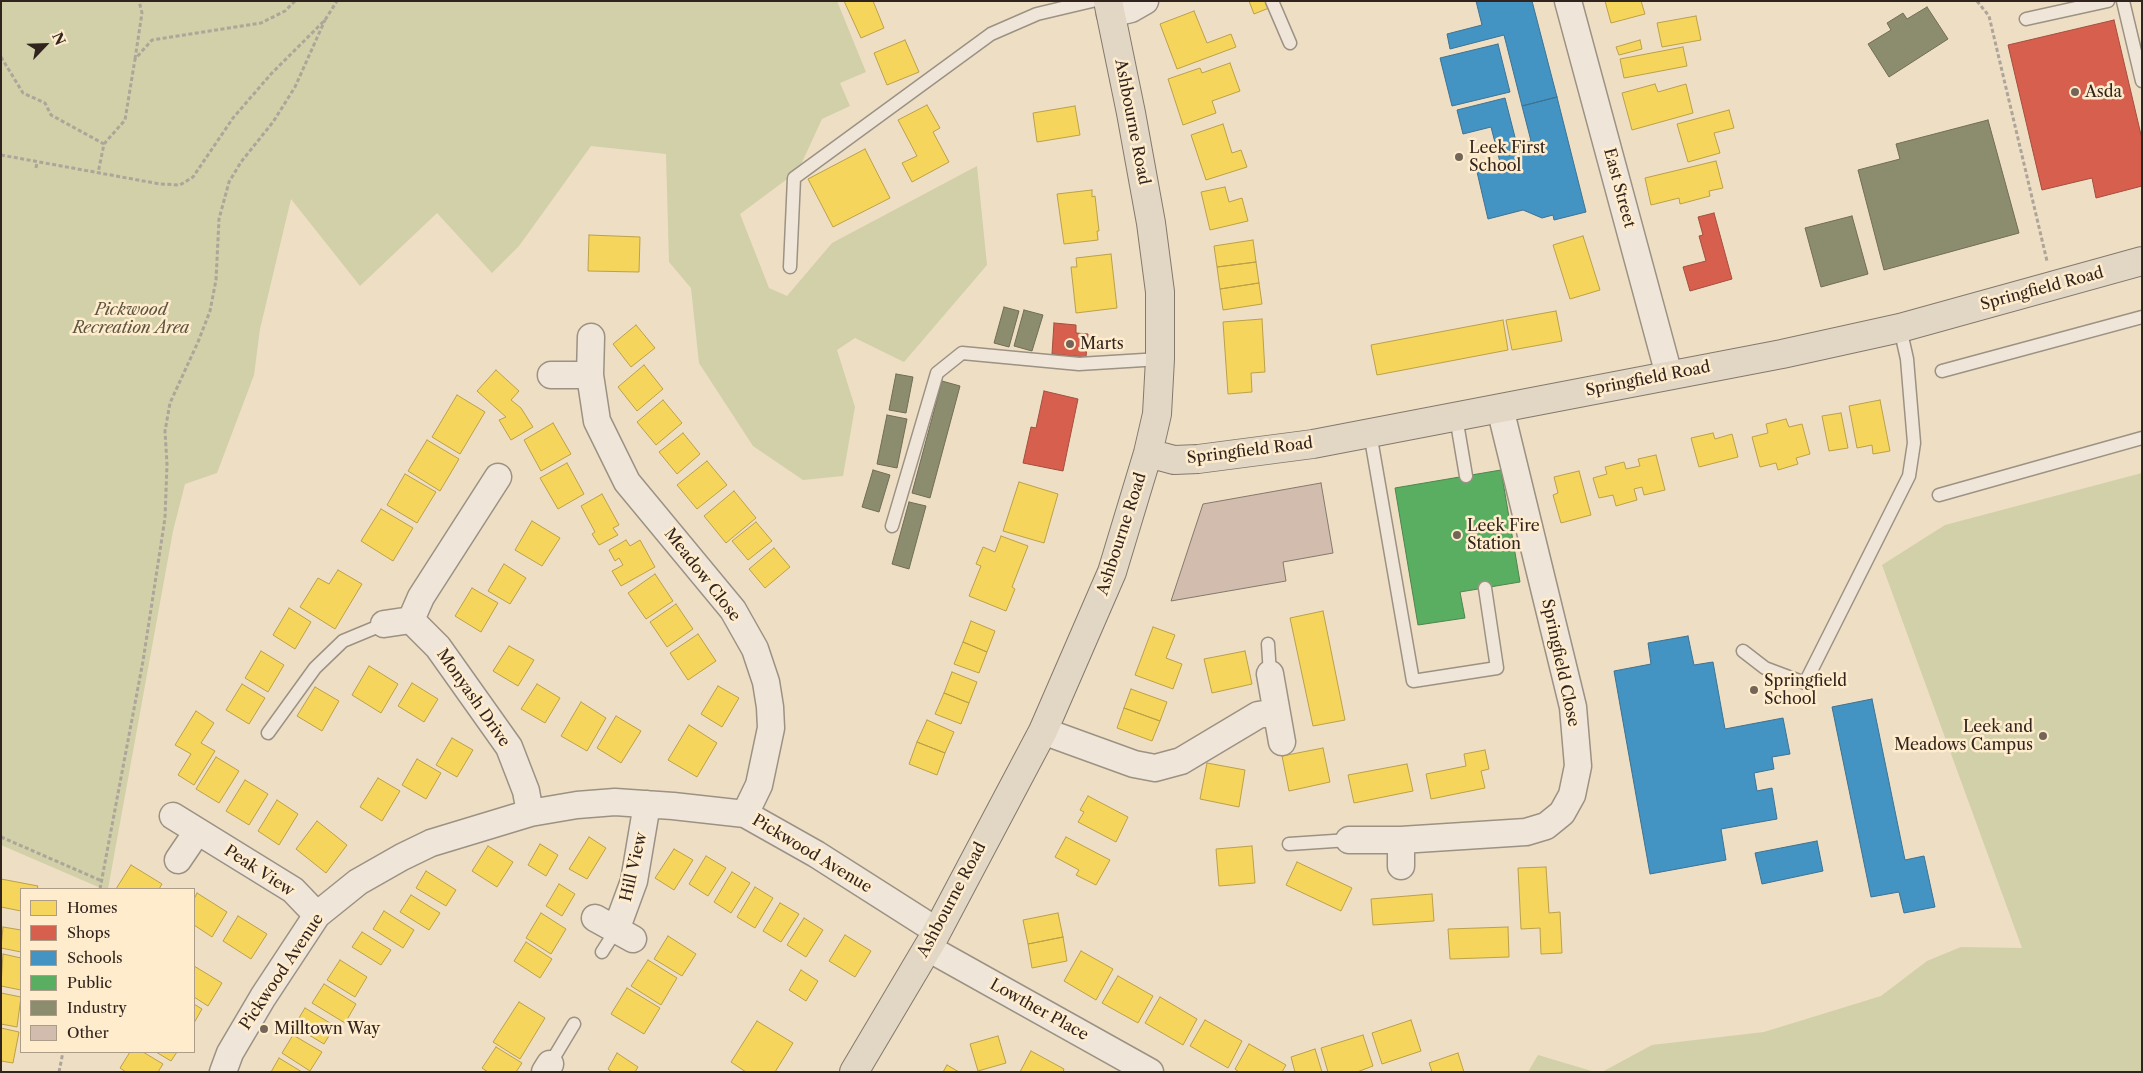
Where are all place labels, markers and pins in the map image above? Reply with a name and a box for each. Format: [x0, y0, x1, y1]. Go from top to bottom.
place label: Asda [2085, 82, 2122, 102]
marker: Asda [2069, 86, 2081, 98]
place label: Leek First School [1469, 138, 1545, 176]
marker: Leek First School [1453, 151, 1465, 163]
place label: Marts [1080, 334, 1124, 354]
marker: Marts [1064, 338, 1076, 350]
place label: Leek Fire Station [1467, 516, 1540, 554]
marker: Leek Fire Station [1451, 529, 1463, 541]
place label: Springfield School [1764, 671, 1847, 709]
marker: Springfield School [1748, 684, 1760, 696]
place label: Leek and Meadows Campus [1894, 717, 2033, 755]
marker: Leek and Meadows Campus [2037, 730, 2049, 742]
place label: Milltown Way [274, 1019, 380, 1039]
marker: Milltown Way [258, 1023, 270, 1035]

